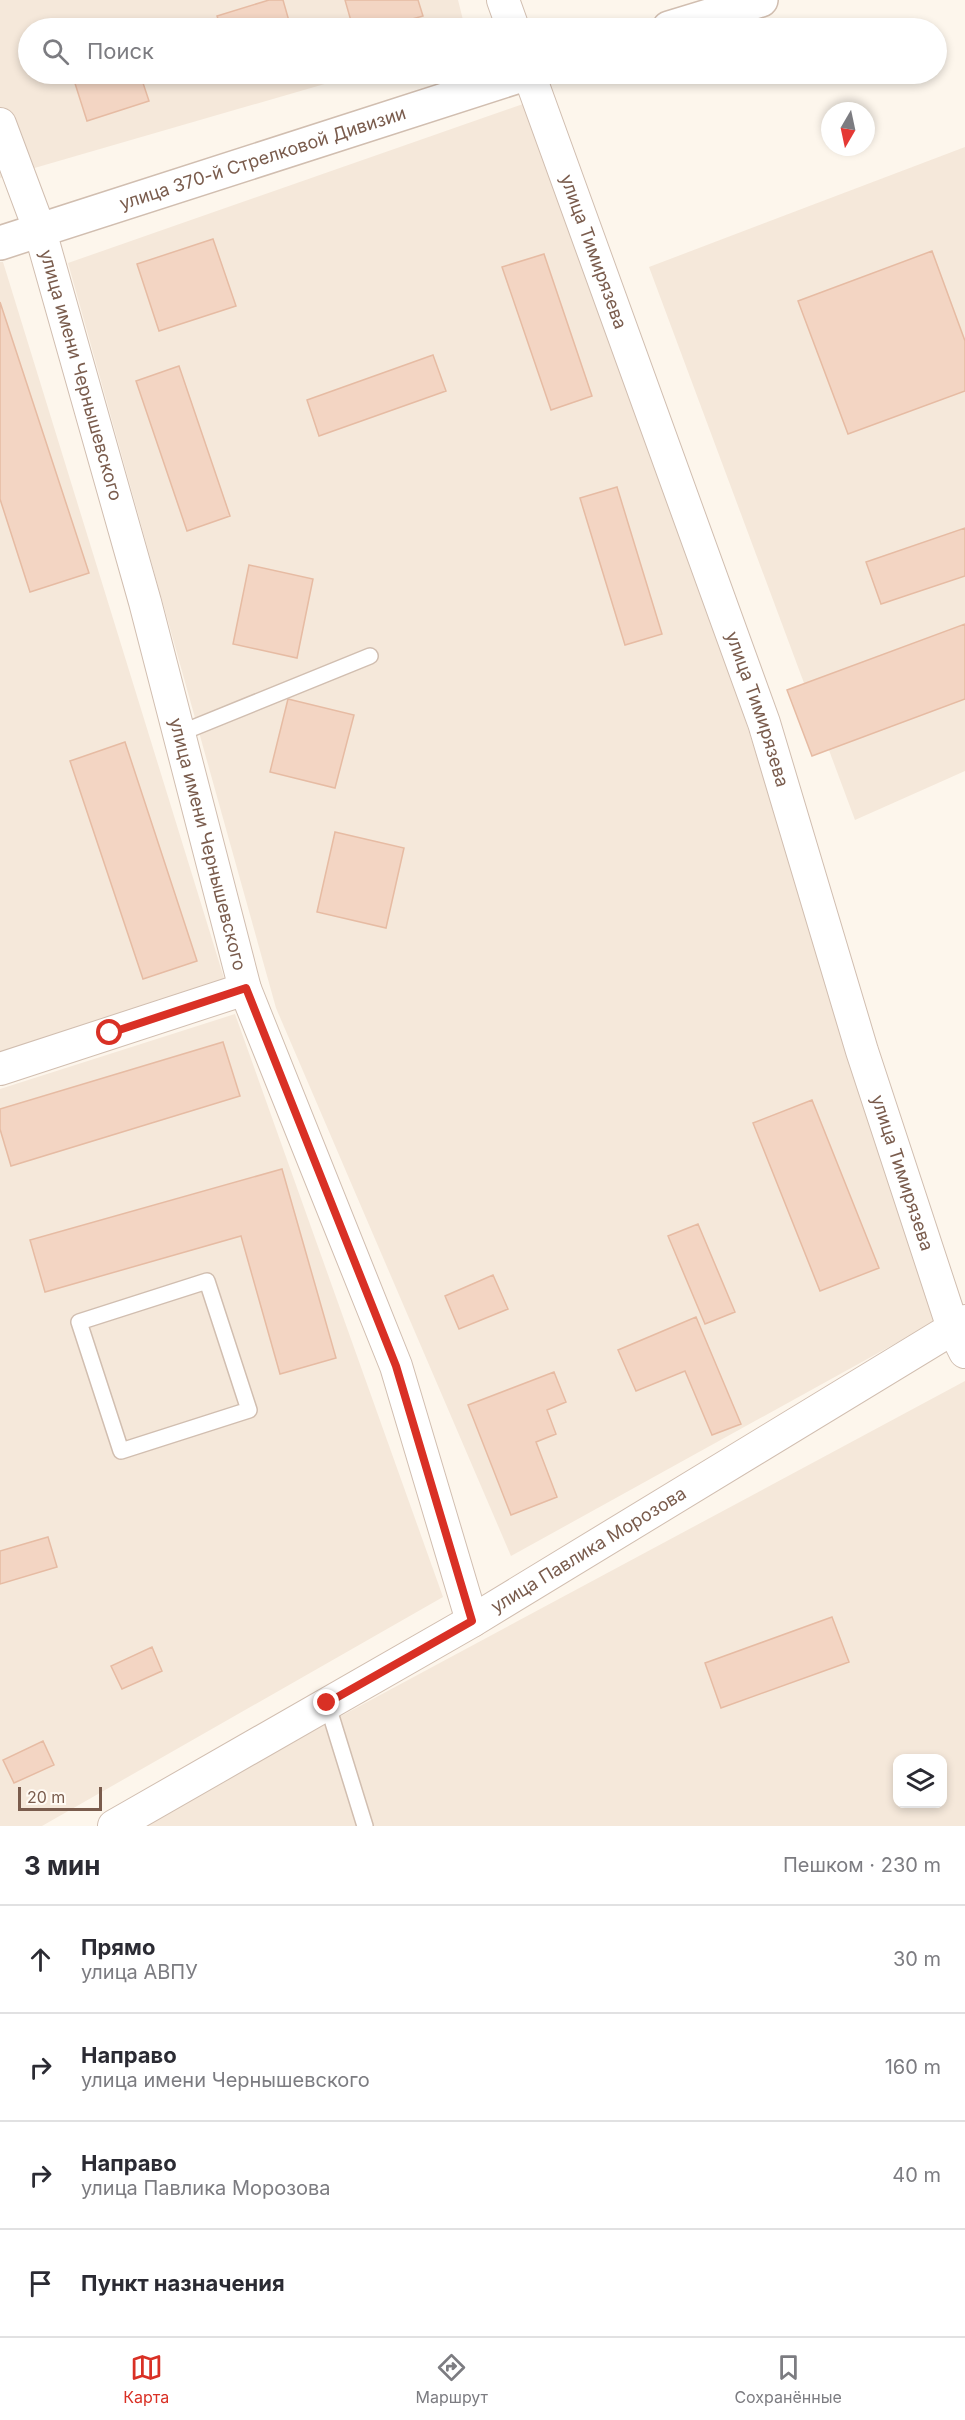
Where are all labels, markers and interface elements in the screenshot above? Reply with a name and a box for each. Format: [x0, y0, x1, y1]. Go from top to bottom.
search box [18, 18, 947, 84]
icon: search [39, 35, 72, 68]
text: Поиск [87, 38, 154, 64]
street label: улица 370-й Стрелковой Дивизии [117, 102, 408, 214]
north arrow [821, 102, 875, 156]
street label: улица Тимирязева [556, 171, 631, 332]
street label: улица имени Чернышевского [36, 247, 127, 503]
street label: улица Тимирязева [722, 628, 793, 789]
street label: улица имени Чернышевского [165, 716, 251, 973]
route start [96, 1019, 122, 1045]
street label: улица Тимирязева [867, 1092, 938, 1253]
street label: улица Павлика Морозова [487, 1482, 690, 1617]
route end [313, 1689, 339, 1715]
map controls [893, 1754, 947, 1808]
button: layers [893, 1754, 947, 1808]
scale bar [18, 1784, 102, 1812]
text: 20 m [27, 1787, 65, 1807]
text: 3 мин [24, 1850, 100, 1881]
text: Пешком · 230 m [783, 1853, 941, 1877]
text: Прямо [81, 1934, 155, 1960]
icon: ahead [24, 1943, 57, 1976]
text: 30 m [893, 1947, 941, 1971]
text: улица АВПУ [81, 1960, 198, 1984]
text: Направо [81, 2042, 177, 2068]
icon: right [24, 2051, 57, 2084]
text: 160 m [885, 2055, 941, 2079]
text: улица имени Чернышевского [81, 2068, 370, 2092]
text: Направо [81, 2150, 177, 2176]
icon: right [24, 2159, 57, 2192]
text: 40 m [892, 2163, 941, 2187]
text: улица Павлика Морозова [81, 2176, 331, 2200]
icon: arrive [24, 2267, 57, 2300]
text: Пункт назначения [81, 2270, 285, 2296]
tab: Карта [123, 2351, 169, 2407]
tab: Маршрут [415, 2351, 488, 2407]
tab: Сохранённые [734, 2351, 842, 2407]

